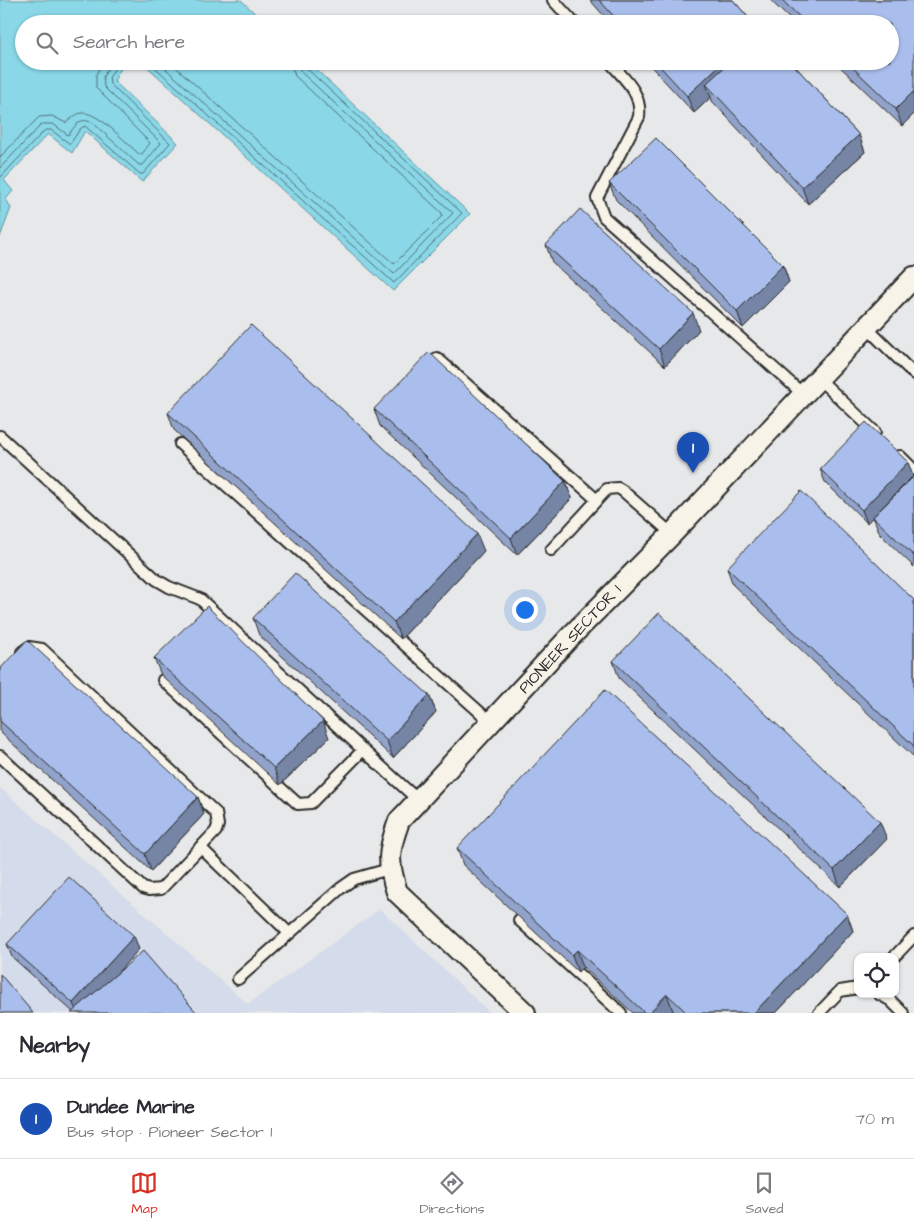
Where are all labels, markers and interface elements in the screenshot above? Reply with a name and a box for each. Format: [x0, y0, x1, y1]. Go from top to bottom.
search box [15, 15, 899, 70]
icon: search [33, 29, 61, 57]
text: Search here [73, 29, 185, 56]
pin: 1 [677, 432, 709, 473]
street label: PIONEER SECTOR 1 [514, 580, 626, 698]
your location [512, 597, 538, 623]
map controls [854, 953, 899, 998]
button: locate [854, 953, 899, 998]
text: Nearby [20, 1031, 90, 1060]
text: Dundee Marine [67, 1094, 195, 1121]
text: 1 [35, 1108, 37, 1130]
text: 70 m [855, 1108, 894, 1130]
text: Bus stop · Pioneer Sector 1 [67, 1121, 272, 1143]
tab: Map [130, 1169, 158, 1219]
tab: Directions [419, 1169, 484, 1219]
tab: Saved [745, 1169, 784, 1219]

